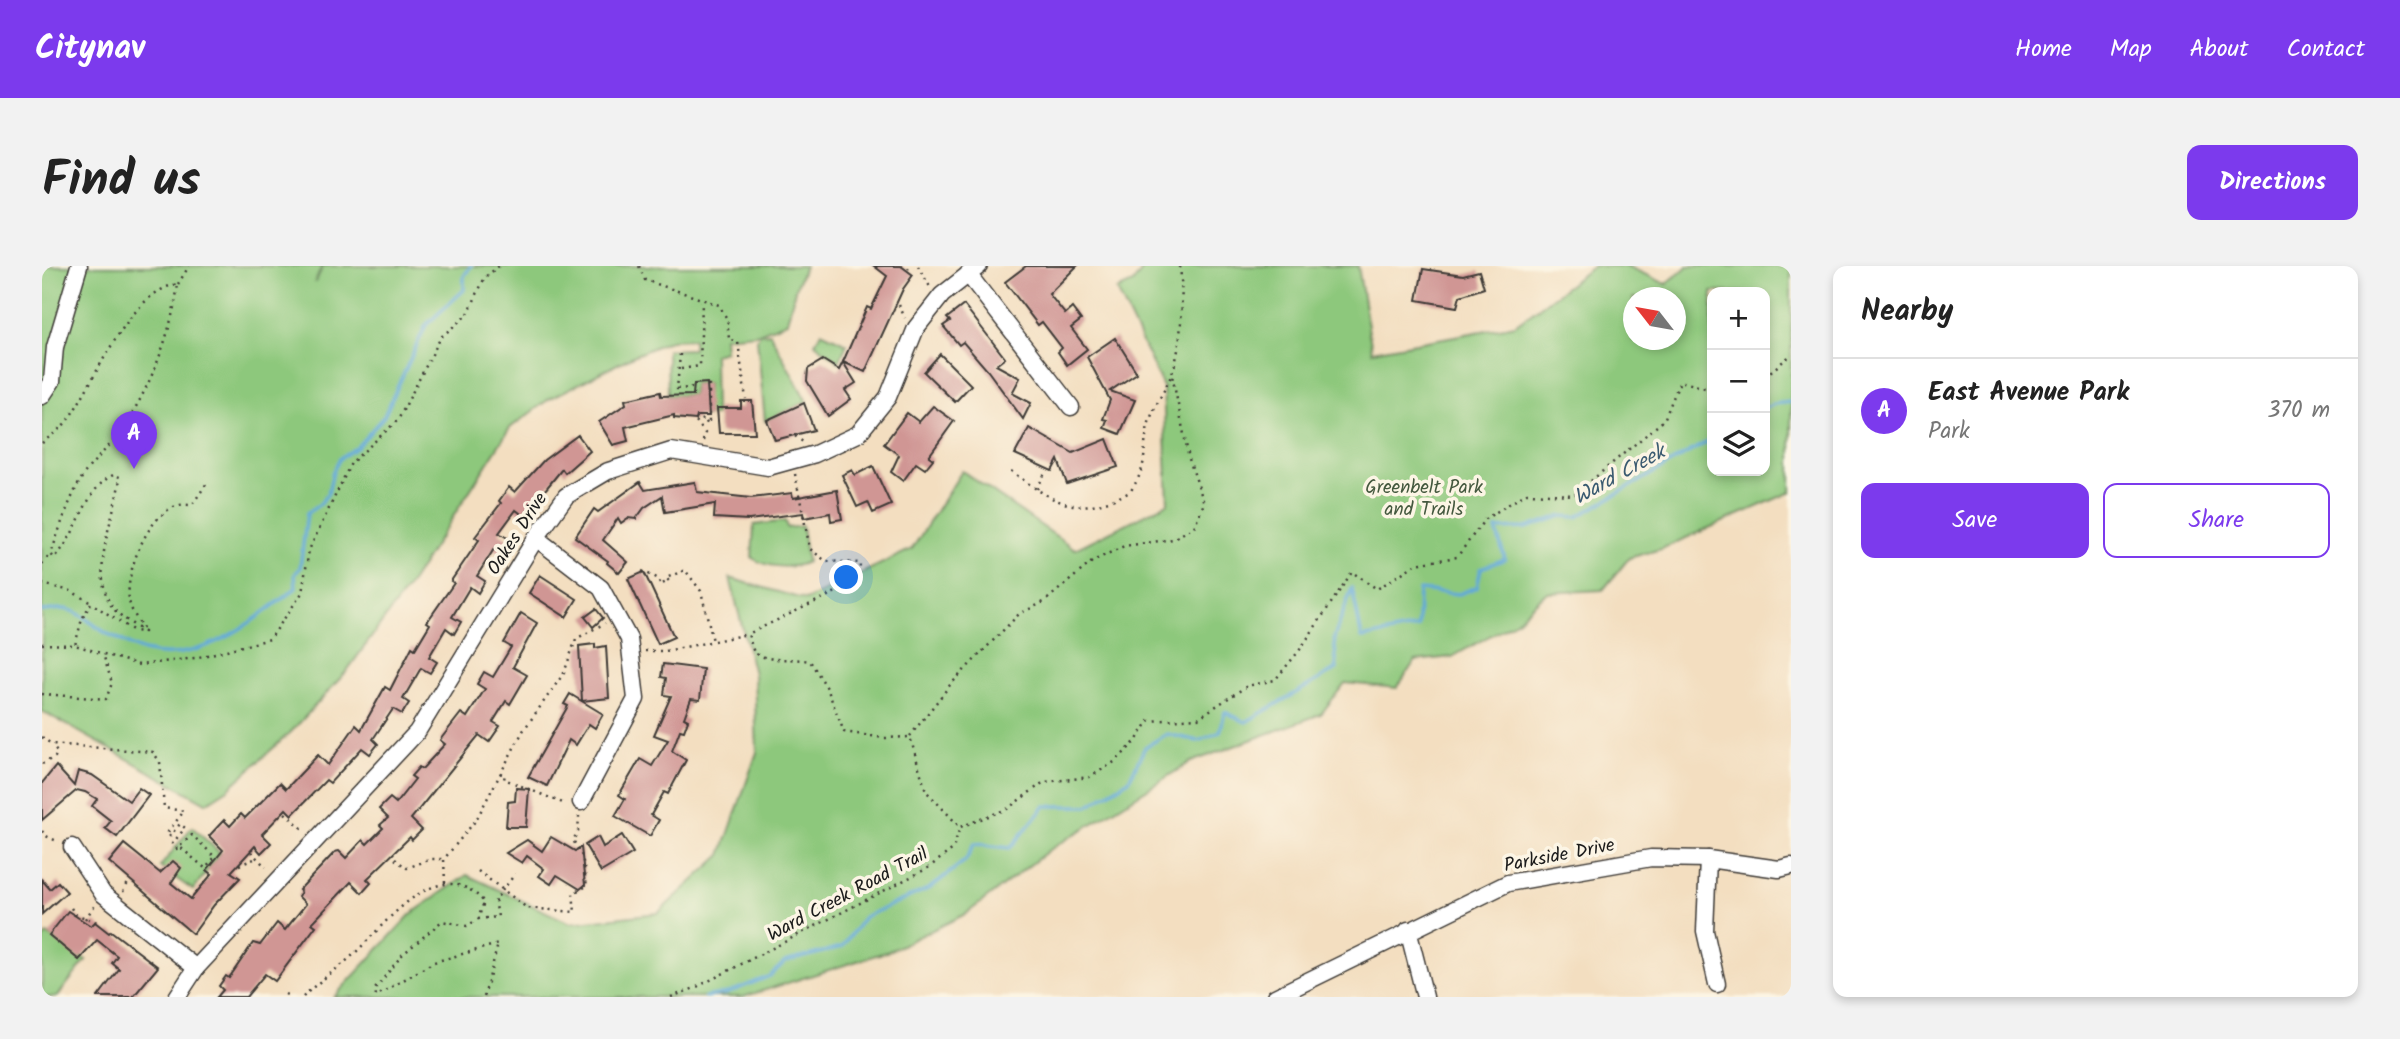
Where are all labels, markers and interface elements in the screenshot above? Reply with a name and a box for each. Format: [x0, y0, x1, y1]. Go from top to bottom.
text: Citynav [35, 23, 145, 76]
text: Home [2015, 30, 2072, 69]
text: Map [2110, 30, 2152, 69]
text: About [2190, 30, 2248, 69]
text: Contact [2286, 30, 2365, 69]
text: Find us [42, 143, 200, 221]
button: Directions [2187, 145, 2358, 220]
north arrow [1623, 287, 1686, 350]
map controls [1707, 287, 1770, 476]
button: + [1707, 287, 1770, 350]
text: Nearby [1861, 288, 1953, 336]
button: − [1707, 350, 1770, 413]
text: East Avenue Park [1928, 372, 2129, 414]
text: A [1877, 393, 1891, 429]
text: 370 m [2267, 393, 2330, 429]
pin: A [111, 411, 157, 469]
button: layers [1707, 413, 1770, 476]
text: Park [1928, 414, 1970, 450]
water label: Ward Creek [1568, 435, 1674, 514]
park label: Greenbelt Park and Trails [1365, 473, 1483, 525]
button: Save [1861, 483, 2089, 558]
button: Share [2103, 483, 2330, 558]
street label: Oakes Drive [480, 486, 556, 581]
your location [829, 560, 863, 594]
street label: Parkside Drive [1501, 830, 1618, 881]
street label: Ward Creek Road Trail [762, 839, 934, 950]

